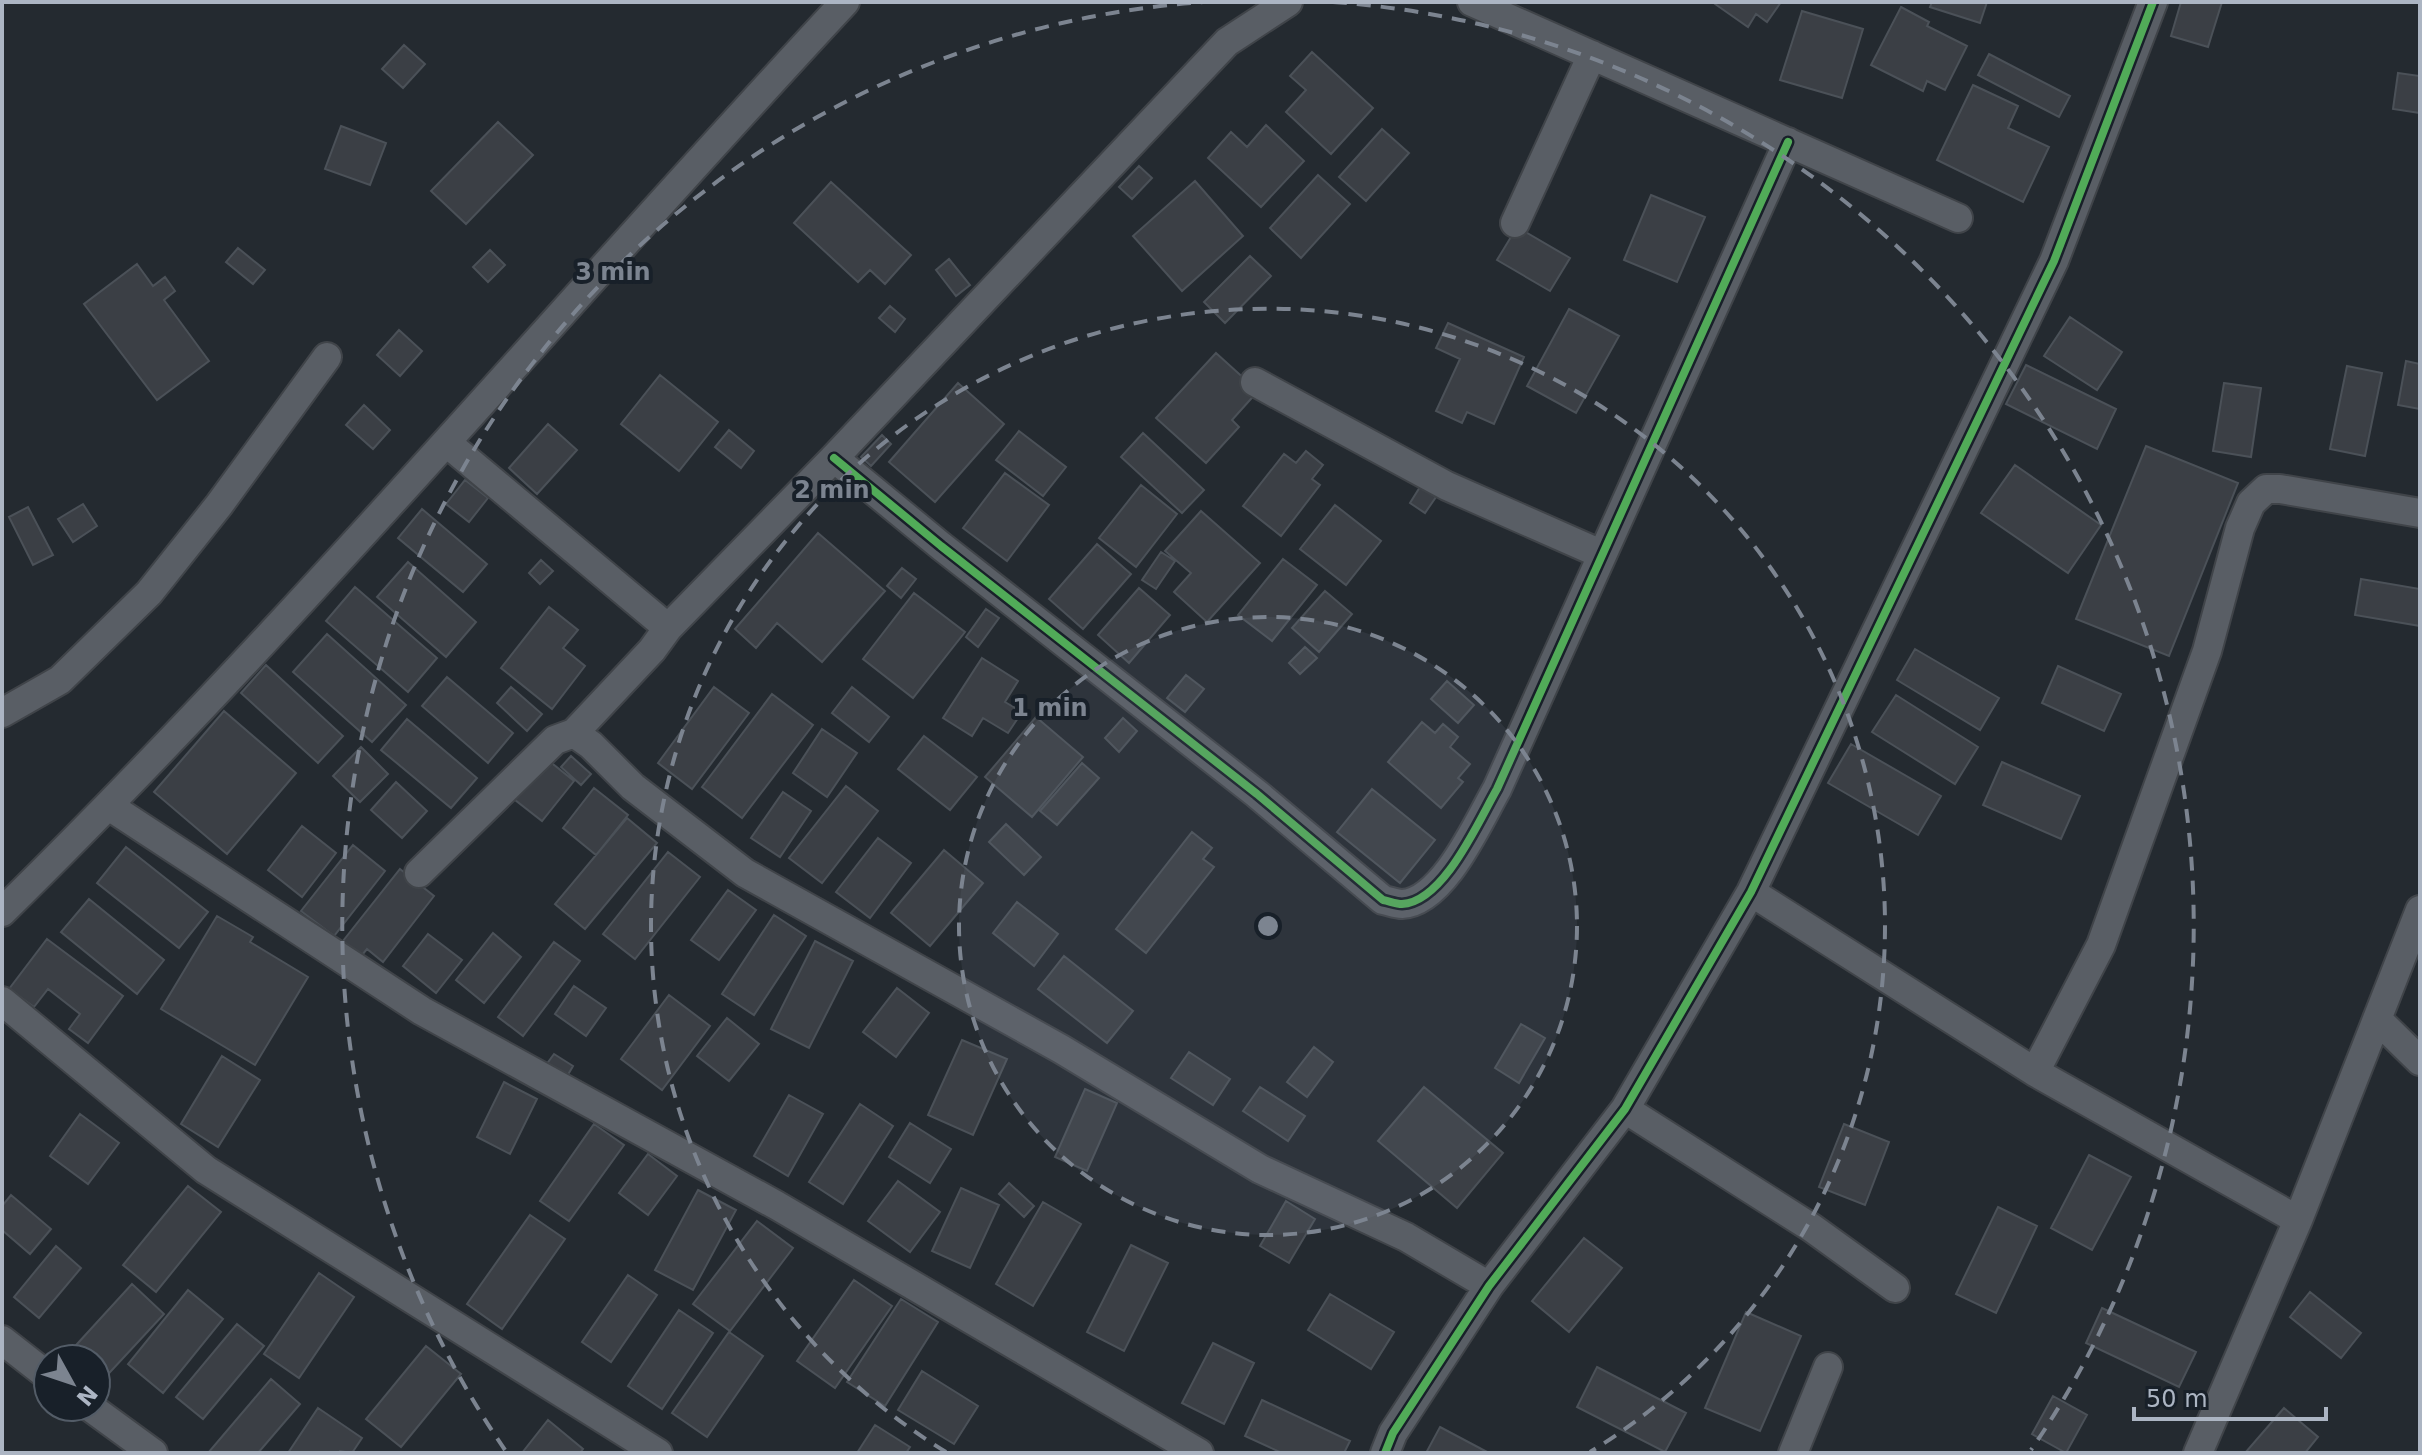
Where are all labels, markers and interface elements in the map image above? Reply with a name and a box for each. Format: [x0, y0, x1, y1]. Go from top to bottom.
text: 3 min [575, 258, 651, 286]
text: 2 min [794, 476, 870, 504]
text: 1 min [1012, 694, 1088, 722]
centre of rings [1254, 912, 1282, 940]
north arrow [32, 1343, 112, 1423]
scale bar [2134, 1371, 2326, 1421]
text: N [71, 1380, 102, 1411]
text: 50 m [2146, 1385, 2208, 1413]

